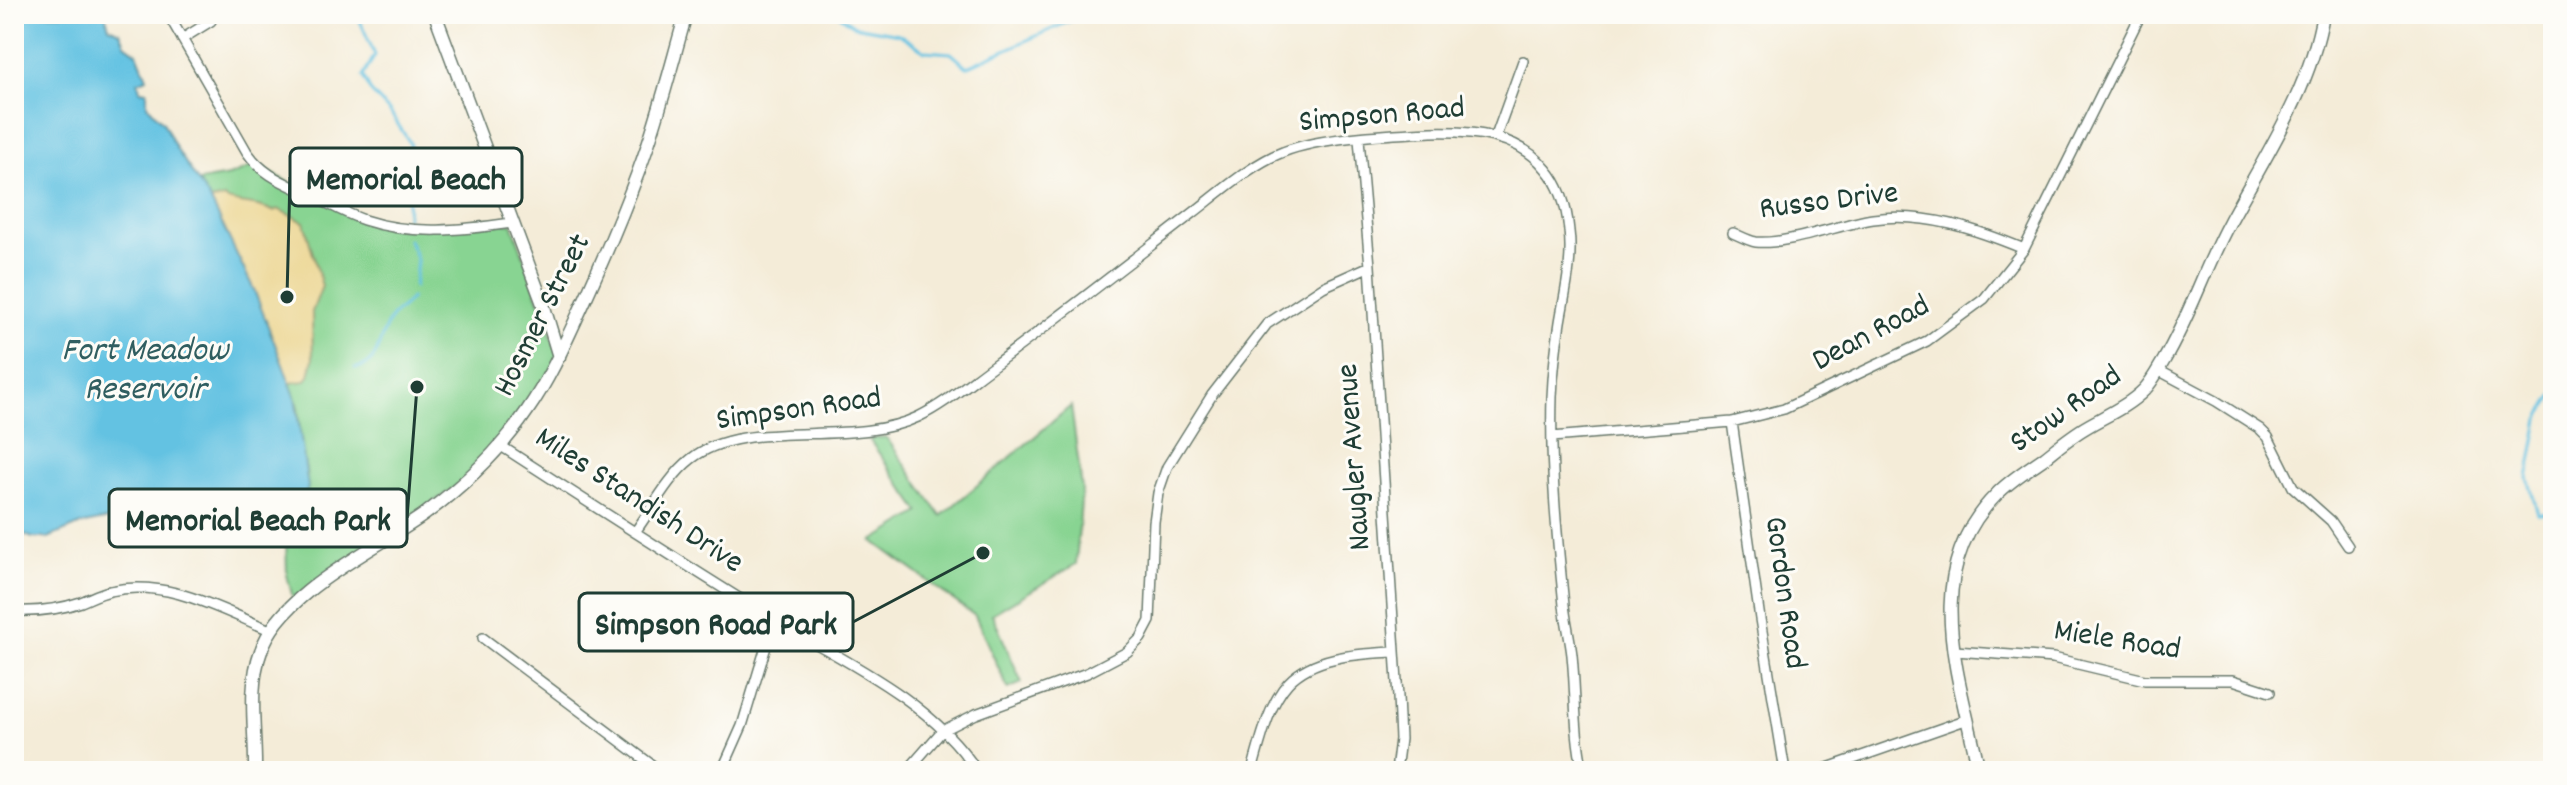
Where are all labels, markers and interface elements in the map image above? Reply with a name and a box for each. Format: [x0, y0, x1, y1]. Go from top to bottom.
street label: Simpson Road [1297, 87, 1467, 147]
callout: Memorial Beach [290, 148, 522, 206]
text: Memorial Beach [306, 158, 506, 207]
street label: Russo Drive [1757, 172, 1901, 234]
street label: Hosmer Street [483, 226, 605, 405]
street label: Dean Road [1805, 285, 1939, 385]
water label: Fort Meadow Reservoir [61, 328, 231, 416]
street label: Stow Road [2001, 355, 2133, 467]
street label: Naugler Avenue [1327, 362, 1385, 552]
street label: Simpson Road [713, 377, 885, 445]
street label: Miles Standish Drive [524, 417, 752, 587]
callout: Memorial Beach Park [109, 489, 407, 547]
text: Memorial Beach Park [125, 499, 391, 548]
street label: Gordon Road [1750, 514, 1816, 672]
callout: Simpson Road Park [579, 593, 853, 651]
text: Simpson Road Park [595, 603, 837, 652]
street label: Miele Road [2050, 609, 2184, 675]

